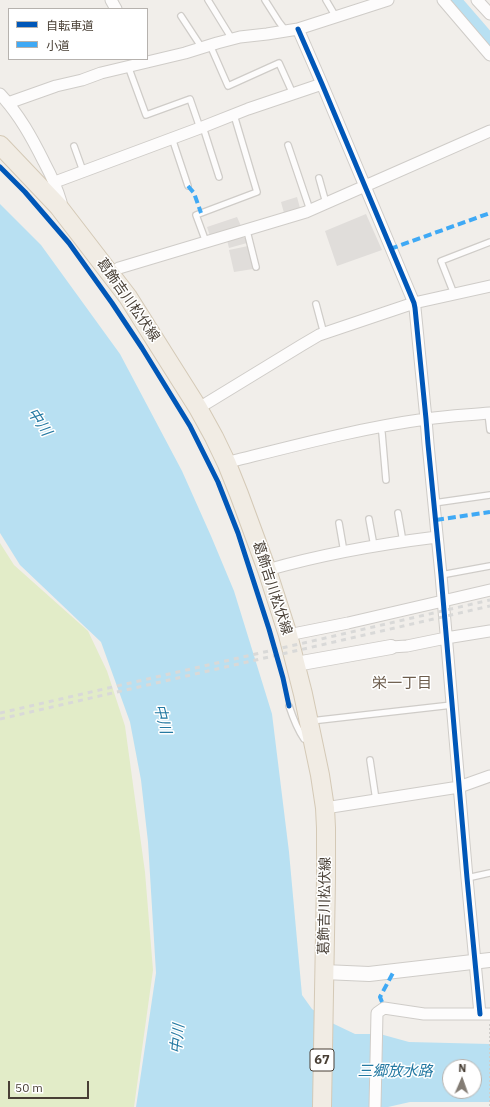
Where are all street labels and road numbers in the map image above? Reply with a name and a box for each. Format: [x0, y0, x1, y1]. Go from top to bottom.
street label: 葛飾吉川松伏線 [93, 255, 163, 345]
street label: 葛飾吉川松伏線 [249, 539, 295, 637]
street label: 葛飾吉川松伏線 [316, 857, 334, 955]
road number: 67 [310, 1049, 334, 1071]

